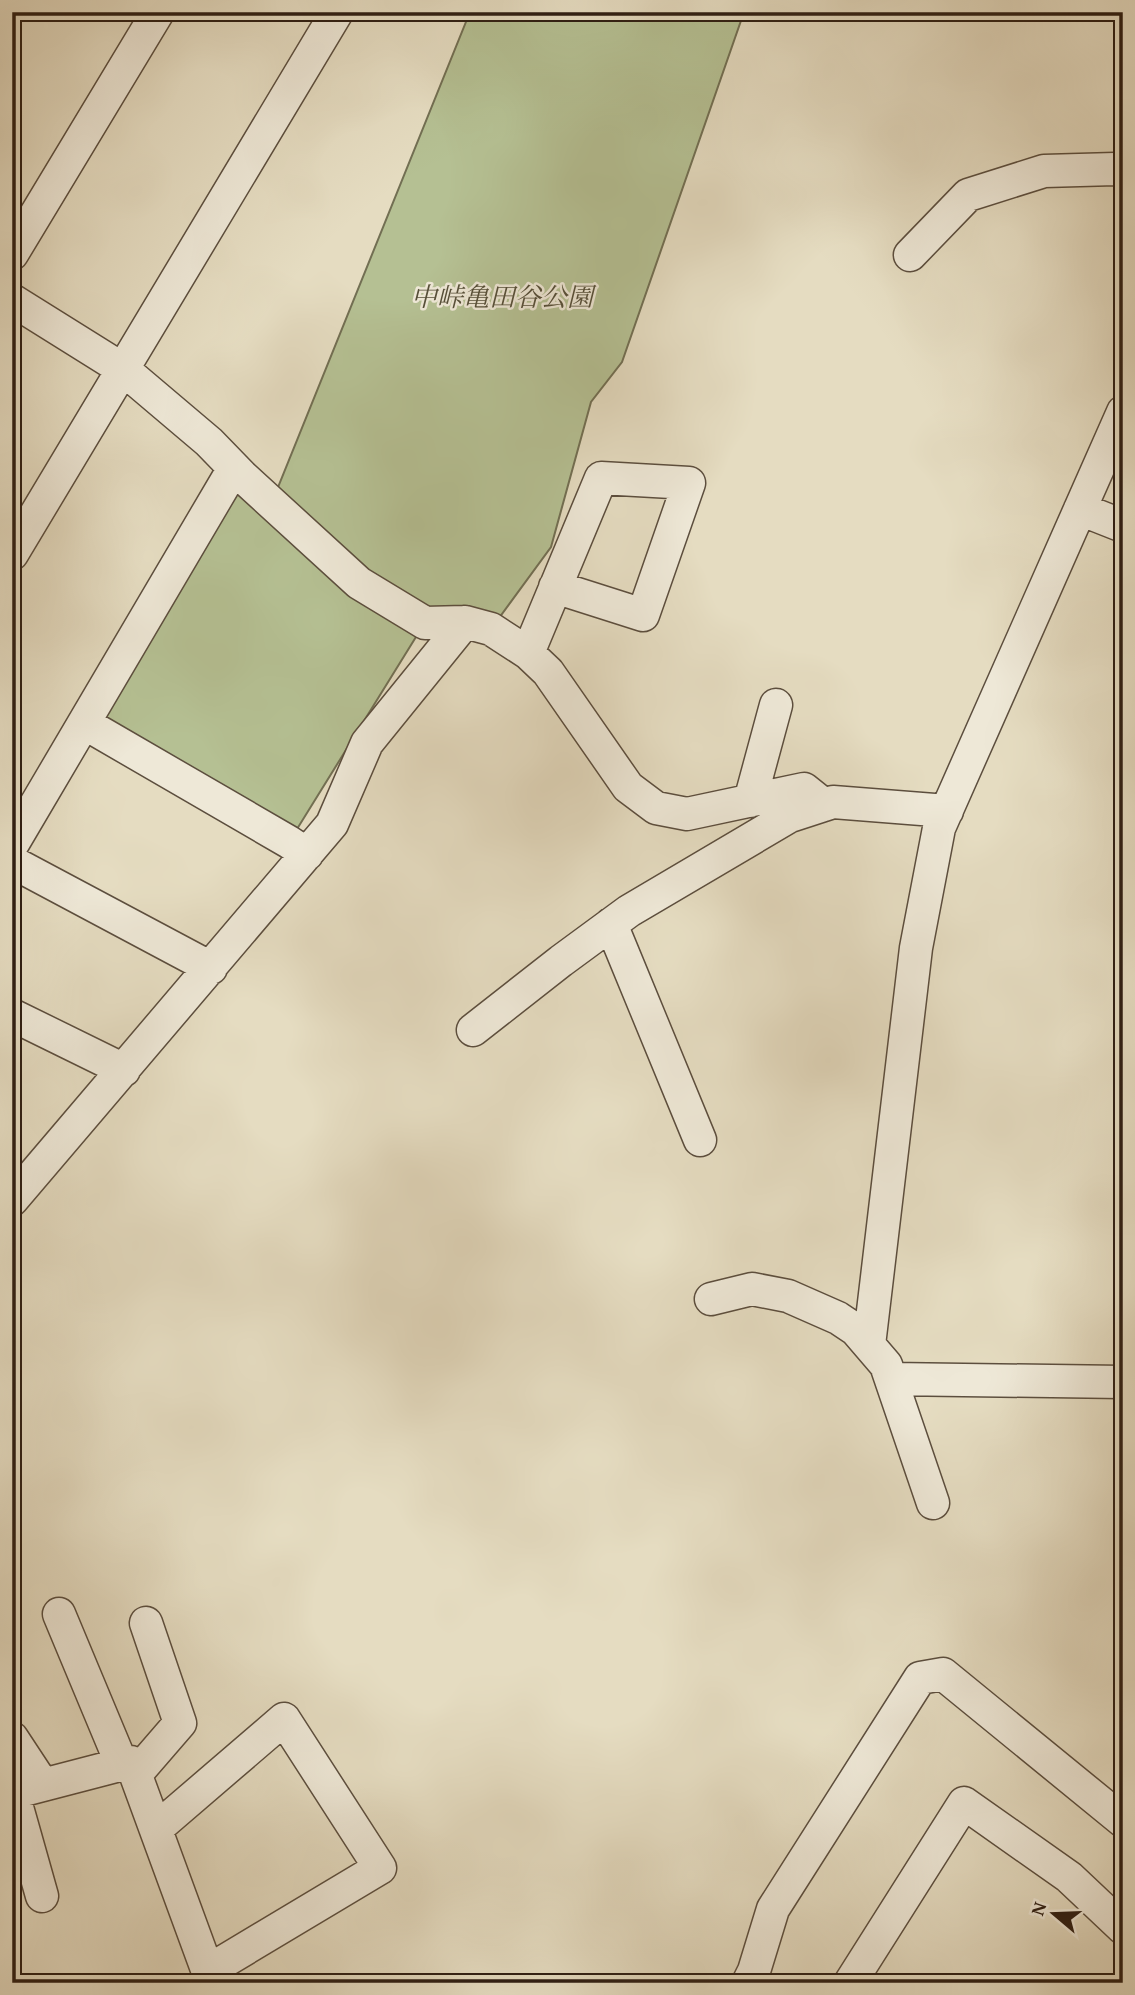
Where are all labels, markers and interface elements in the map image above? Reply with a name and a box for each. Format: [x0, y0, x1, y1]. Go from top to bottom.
park label: 中峠亀田谷公園 [411, 277, 597, 316]
north arrow [1020, 1880, 1090, 1950]
text: N [1023, 1898, 1053, 1919]

